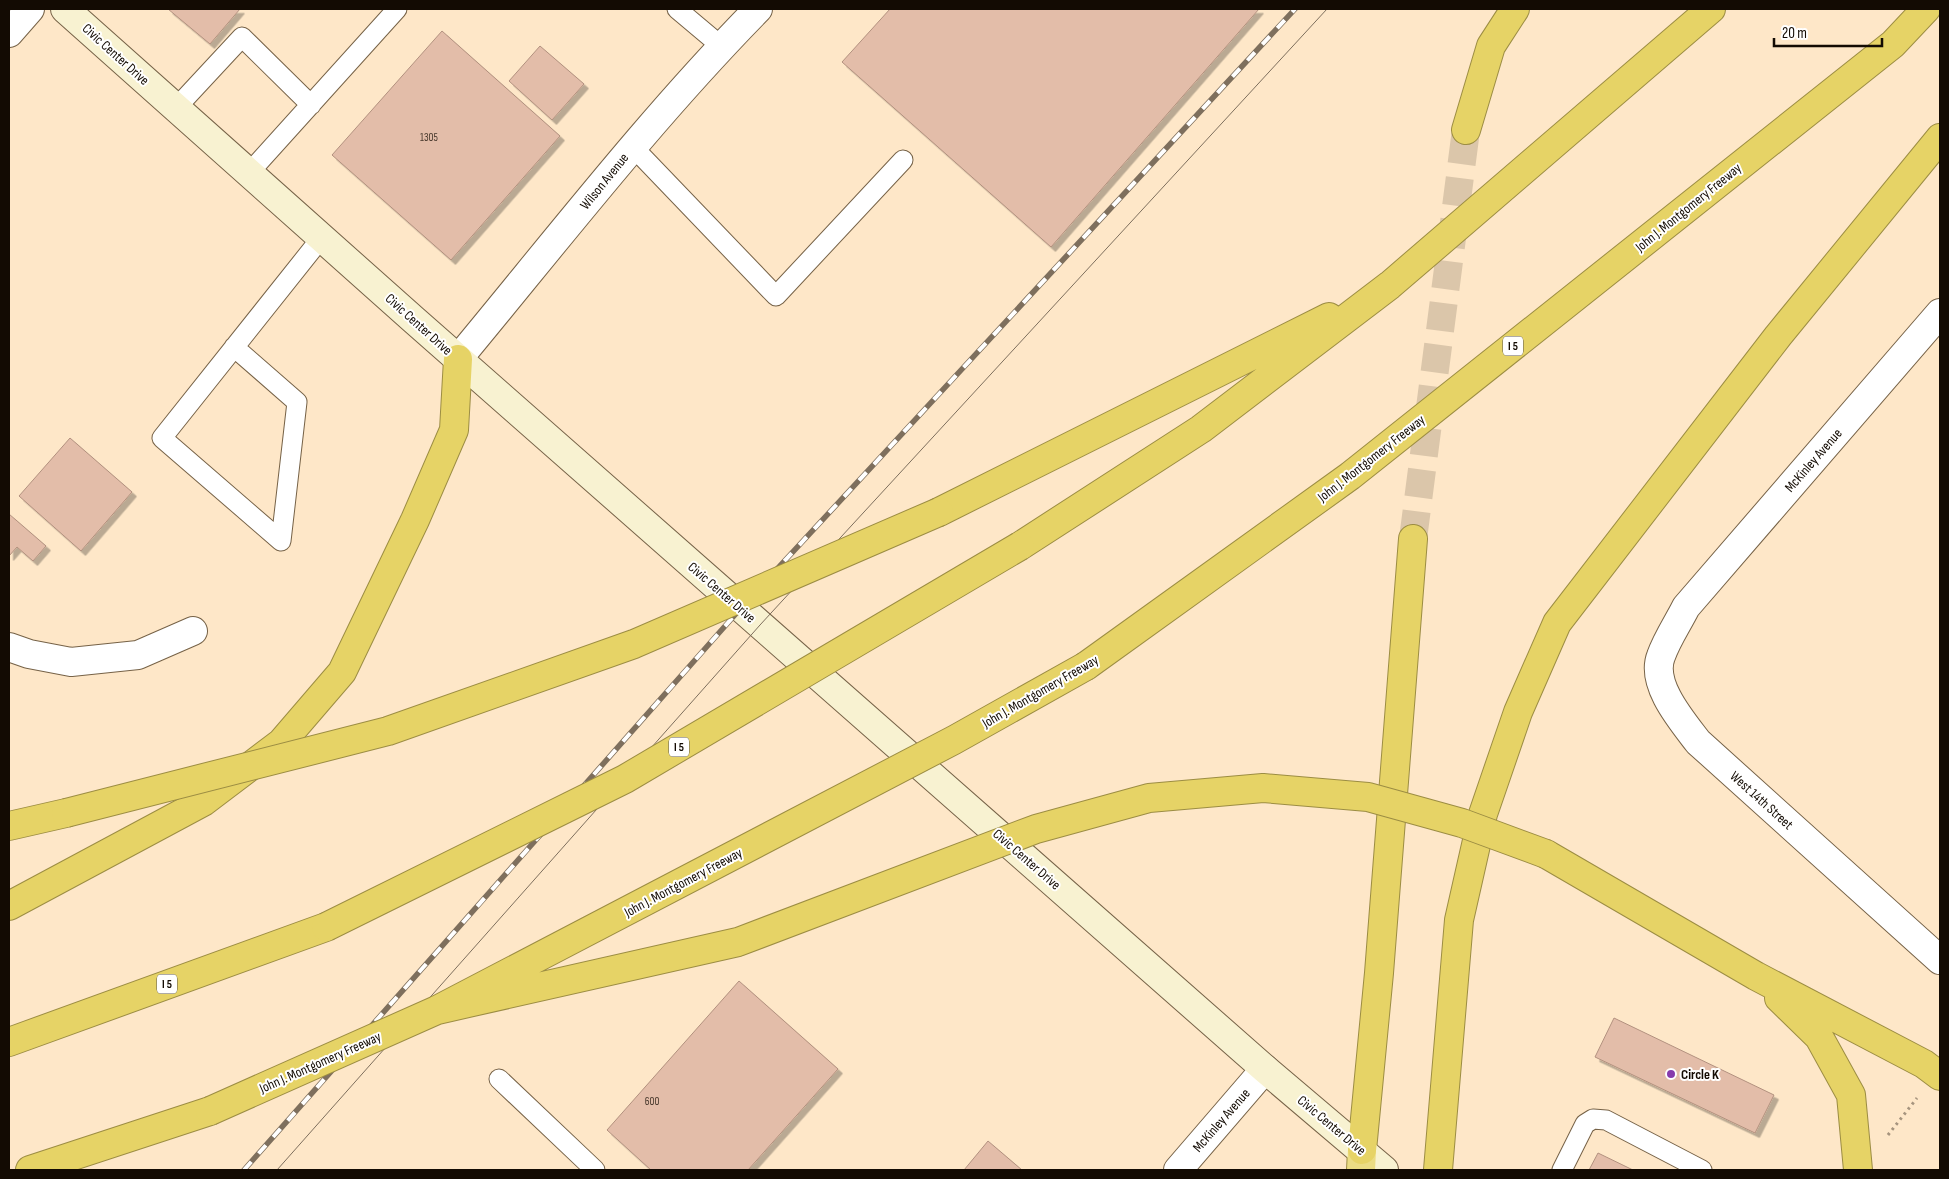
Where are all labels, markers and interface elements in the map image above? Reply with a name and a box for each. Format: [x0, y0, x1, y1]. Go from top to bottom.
scale bar [1774, 15, 1882, 47]
street label: Civic Center Drive [79, 20, 153, 89]
text: 20 m [1782, 24, 1807, 43]
house number: 1305 [420, 131, 438, 144]
street label: Wilson Avenue [577, 150, 632, 213]
street label: John J. Montgomery Freeway [1631, 159, 1745, 256]
street label: Civic Center Drive [382, 290, 456, 359]
road number: I 5 [1503, 336, 1523, 356]
street label: John J. Montgomery Freeway [1314, 411, 1429, 506]
street label: McKinley Avenue [1781, 425, 1846, 496]
street label: Civic Center Drive [684, 558, 759, 626]
street label: John J. Montgomery Freeway [978, 651, 1102, 732]
road number: I 5 [669, 738, 689, 756]
street label: West 14th Street [1727, 768, 1797, 833]
street label: Civic Center Drive [989, 825, 1064, 893]
street label: John J. Montgomery Freeway [620, 844, 746, 921]
road number: I 5 [157, 974, 177, 994]
street label: John J. Montgomery Freeway [256, 1028, 384, 1097]
place label: Circle K [1681, 1066, 1719, 1083]
marker: Circle K [1665, 1068, 1677, 1080]
street label: McKinley Avenue [1189, 1085, 1254, 1156]
street label: Civic Center Drive [1294, 1092, 1369, 1159]
house number: 600 [645, 1095, 659, 1108]

